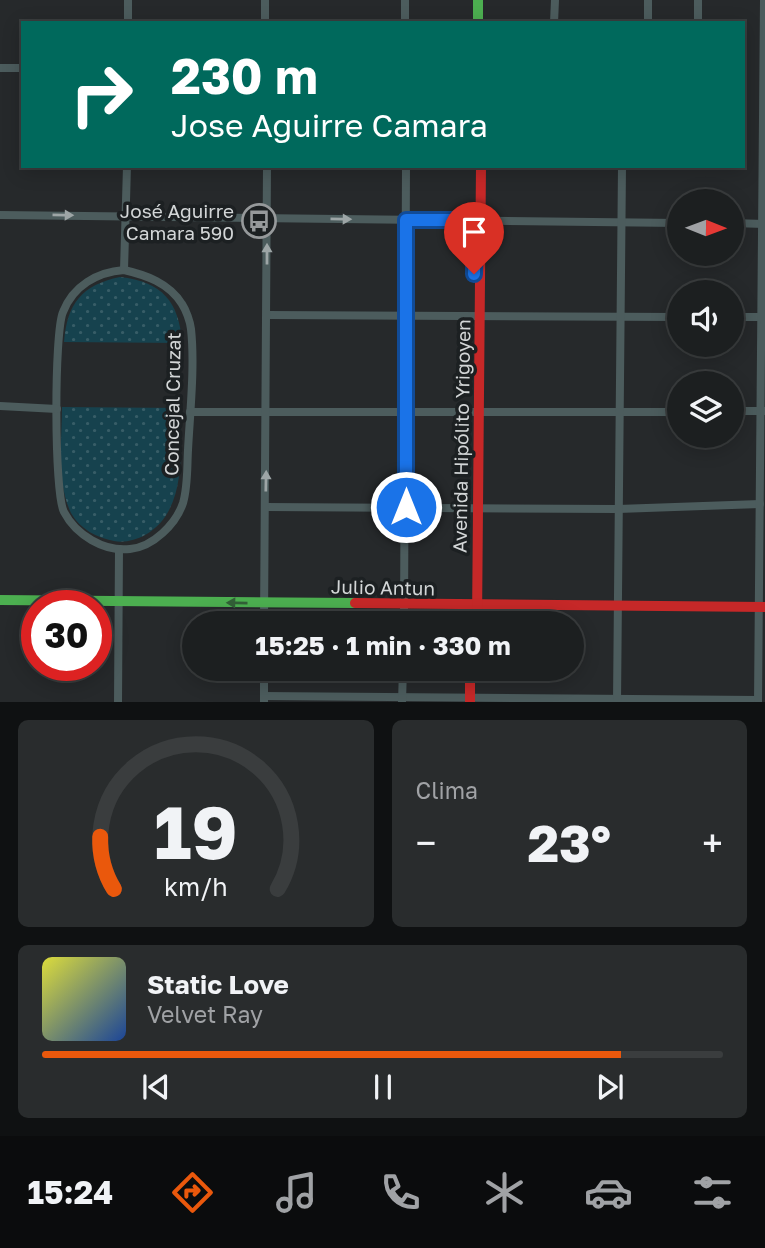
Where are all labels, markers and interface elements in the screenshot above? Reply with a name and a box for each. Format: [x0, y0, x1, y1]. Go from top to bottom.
text: 230 m [171, 46, 318, 105]
icon: right [56, 49, 147, 140]
text: Jose Aguirre Camara [171, 106, 488, 144]
north arrow [667, 189, 744, 266]
map controls [667, 189, 744, 448]
place label: José Aguirre Camara 590 [120, 199, 234, 244]
bus stop icon: José Aguirre Camara 590 [240, 202, 278, 240]
pin [444, 202, 504, 274]
one-way arrow [52, 210, 74, 221]
one-way arrow [330, 213, 352, 225]
icon: arrive [455, 213, 493, 251]
one-way arrow [261, 243, 273, 265]
button: sound [667, 280, 744, 357]
street label: Avenida Hipólito Yrigoyen [447, 319, 475, 553]
street label: Concejal Cruzat [159, 332, 185, 476]
button: layers [667, 371, 744, 448]
one-way arrow [260, 470, 272, 492]
position arrow [369, 470, 443, 544]
street label: Julio Antun [331, 575, 435, 599]
speed limit sign: 30 [21, 590, 112, 681]
one-way arrow [226, 597, 248, 608]
text: 15:25 · 1 min · 330 m [255, 630, 511, 661]
text: Clima [416, 776, 478, 804]
text: 19 [154, 789, 238, 876]
text: 23° [527, 811, 611, 873]
text: − [416, 820, 436, 865]
text: + [702, 820, 723, 865]
text: km/h [164, 871, 228, 902]
text: Static Love [147, 969, 289, 1000]
text: Velvet Ray [147, 1000, 263, 1028]
icon: previous [137, 1068, 175, 1106]
icon: pause [364, 1068, 402, 1106]
icon: next [591, 1068, 629, 1106]
icon: directions [168, 1168, 217, 1217]
icon: music [272, 1168, 321, 1217]
icon: phone [376, 1168, 425, 1217]
icon: climate [480, 1168, 529, 1217]
icon: car [584, 1168, 633, 1217]
icon: filters [688, 1168, 737, 1217]
text: 15:24 [28, 1173, 113, 1211]

